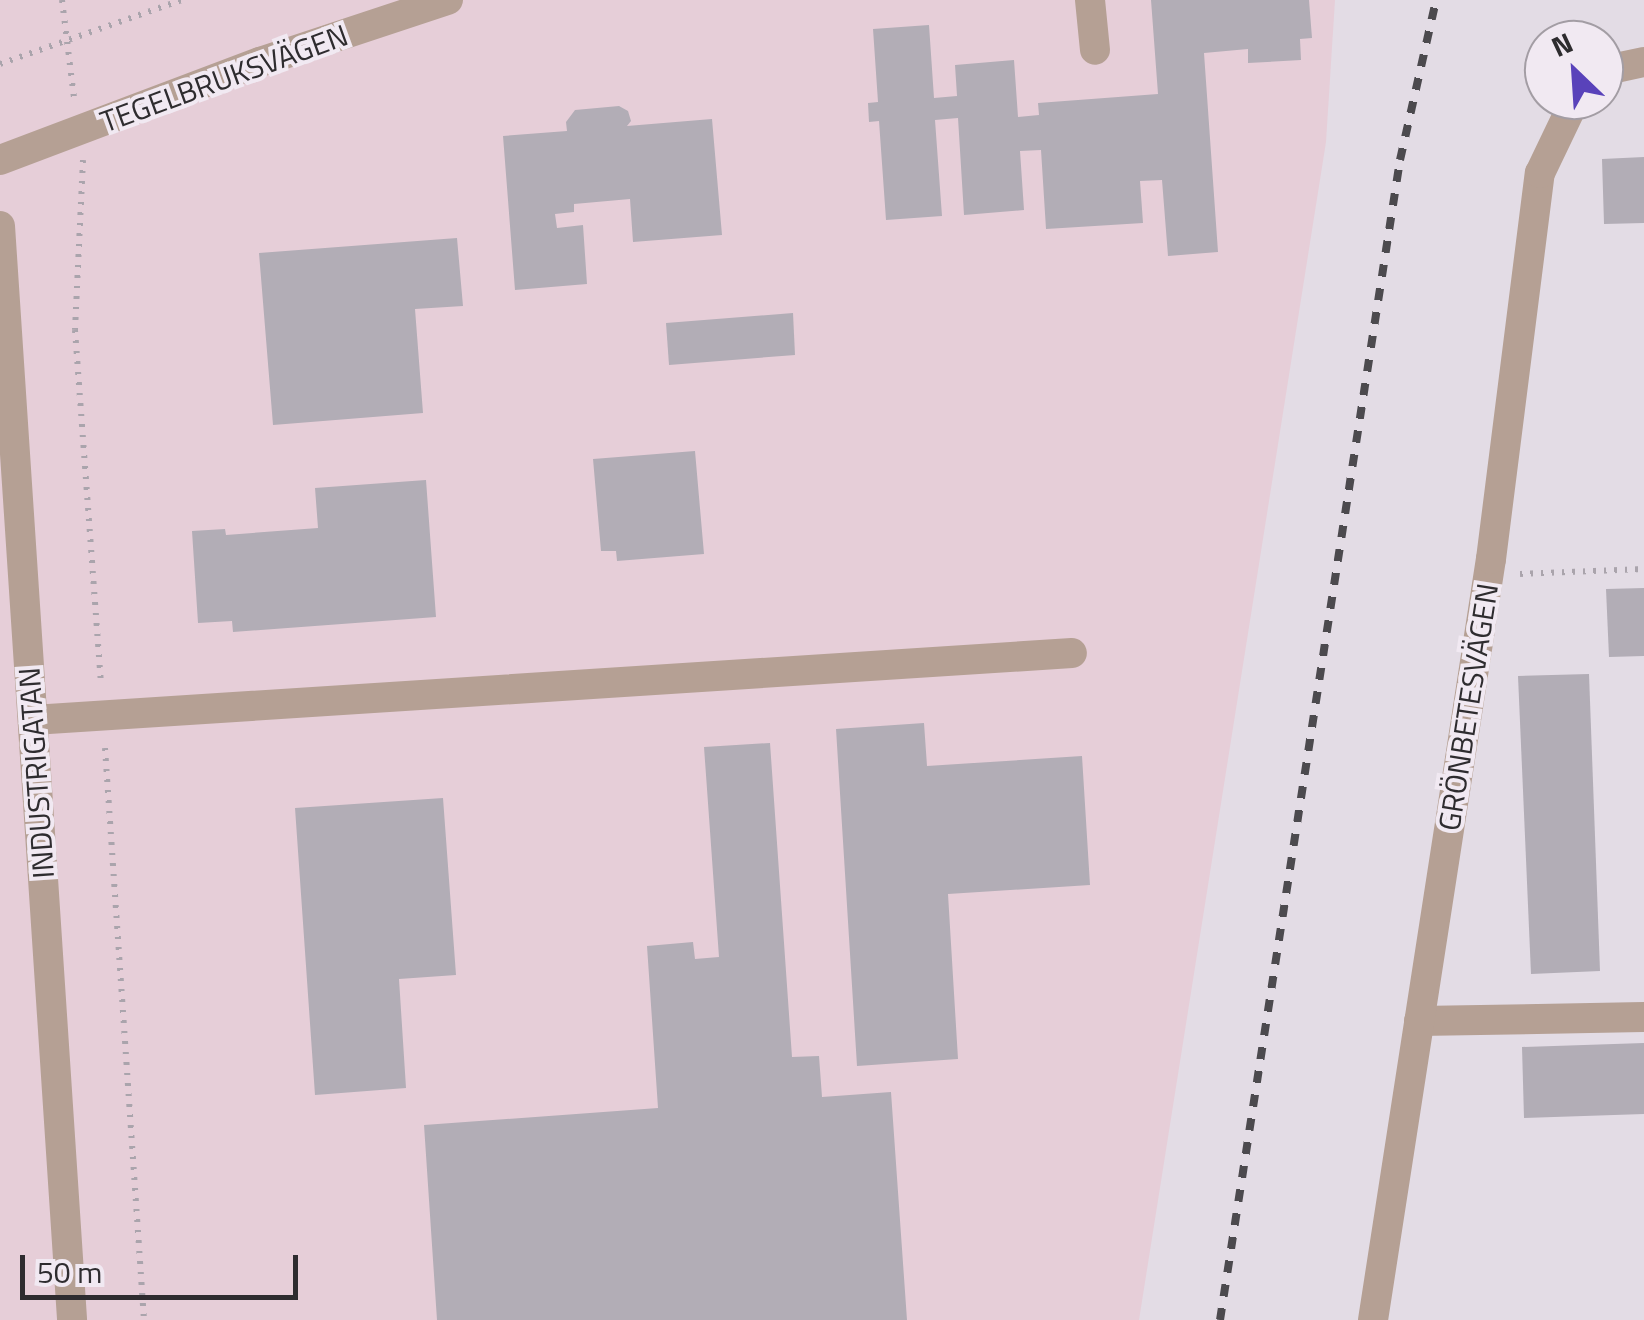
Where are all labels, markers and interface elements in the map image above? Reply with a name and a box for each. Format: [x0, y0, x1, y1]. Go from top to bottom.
street label: TEGELBRUKSVÄGEN [95, 17, 353, 139]
north arrow [1524, 20, 1624, 120]
text: N [1544, 21, 1580, 68]
street label: GRÖNBETESVÄGEN [1431, 581, 1505, 833]
street label: INDUSTRIGATAN [11, 666, 61, 880]
scale bar [25, 1235, 302, 1297]
text: 50 m [37, 1249, 102, 1295]

